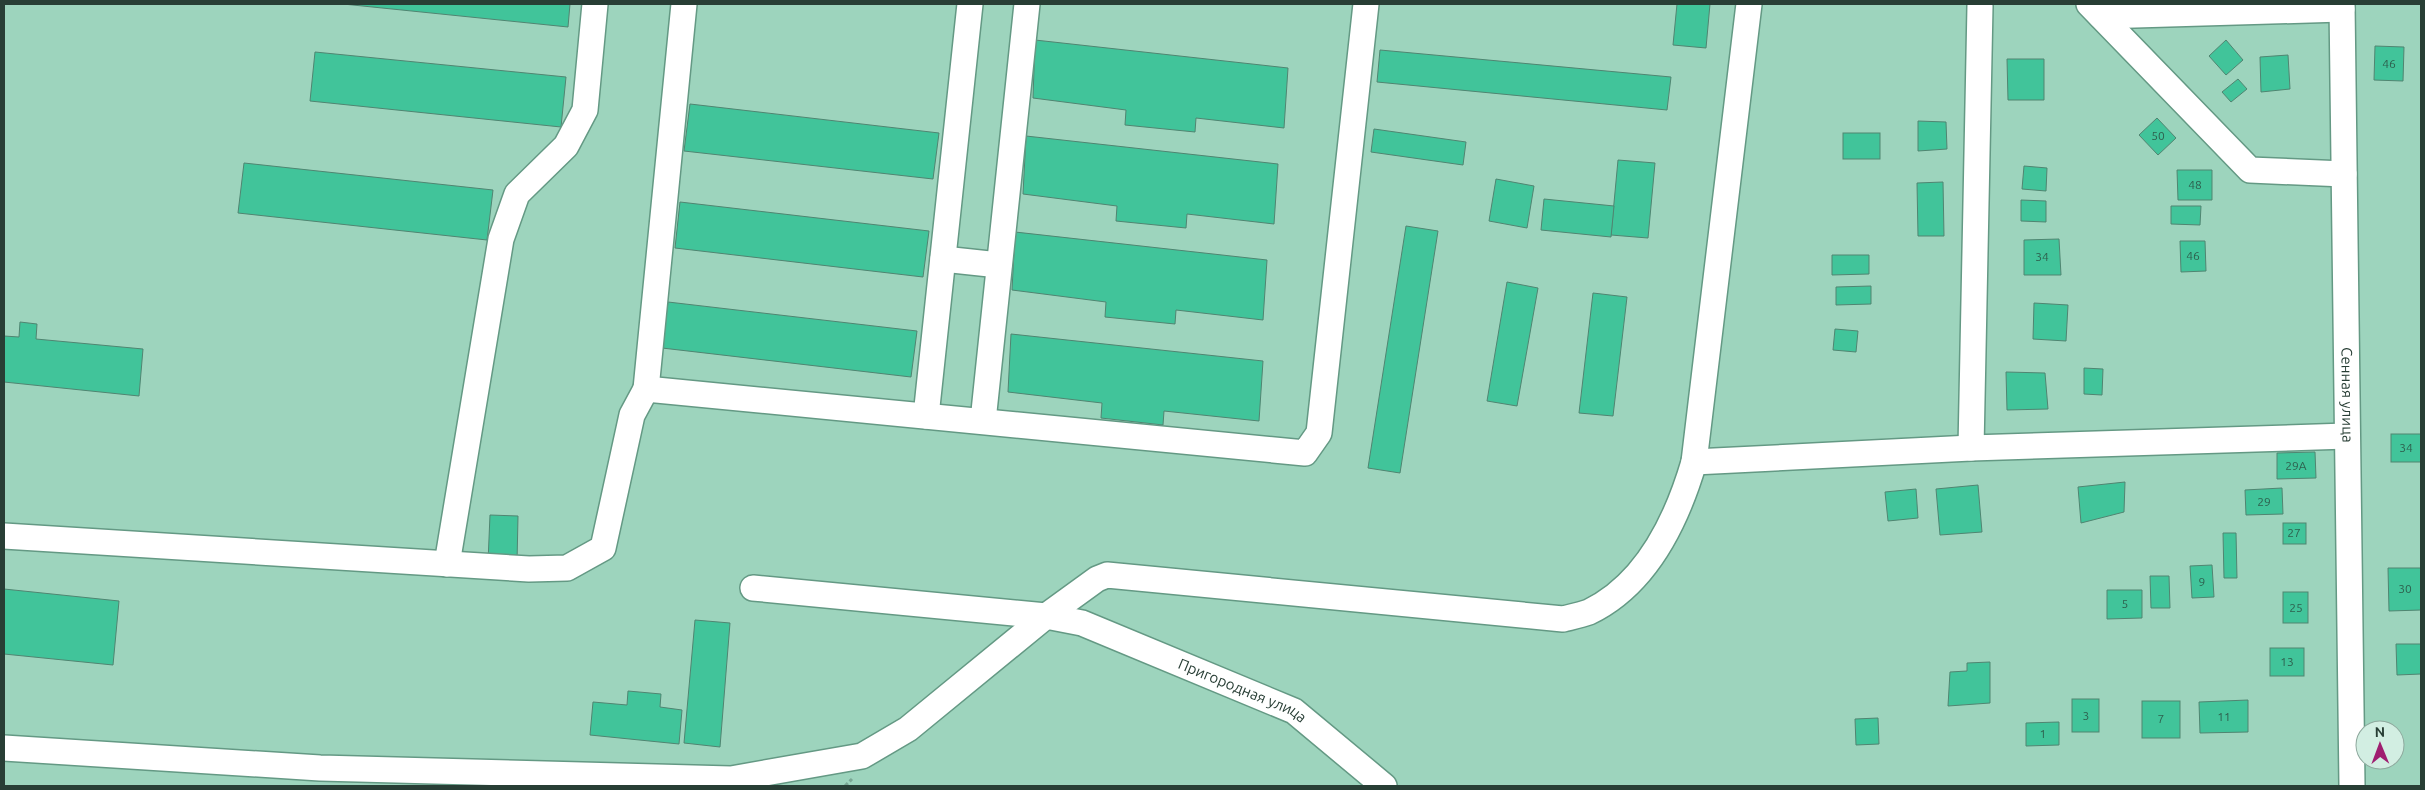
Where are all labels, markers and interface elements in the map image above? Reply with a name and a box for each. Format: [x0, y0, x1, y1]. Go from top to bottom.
house number: 46 [2382, 57, 2396, 70]
house number: 50 [2151, 129, 2165, 142]
house number: 48 [2188, 178, 2202, 191]
house number: 46 [2186, 249, 2200, 262]
house number: 34 [2035, 250, 2049, 263]
street label: Сенная улица [2338, 347, 2357, 443]
house number: 34 [2399, 441, 2413, 454]
house number: 29А [2285, 459, 2307, 472]
house number: 29 [2257, 495, 2271, 508]
house number: 27 [2287, 526, 2301, 539]
house number: 9 [2199, 575, 2205, 588]
house number: 30 [2398, 582, 2412, 595]
house number: 5 [2122, 597, 2128, 610]
house number: 25 [2289, 601, 2303, 614]
street label: Пригородная улица [1176, 655, 1310, 726]
house number: 13 [2280, 655, 2294, 668]
house number: 3 [2083, 709, 2089, 722]
house number: 11 [2217, 710, 2231, 723]
house number: 7 [2158, 712, 2164, 725]
north arrow [2355, 720, 2405, 770]
text: N [2374, 724, 2385, 740]
house number: 1 [2040, 727, 2046, 740]

